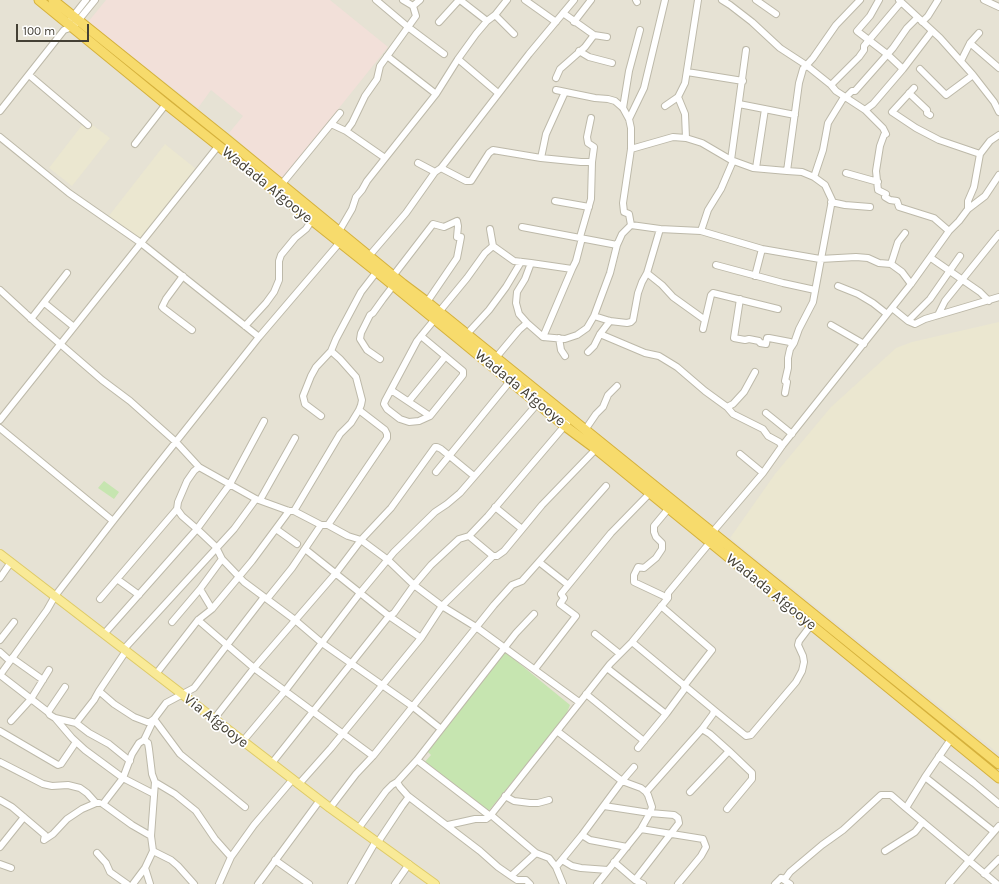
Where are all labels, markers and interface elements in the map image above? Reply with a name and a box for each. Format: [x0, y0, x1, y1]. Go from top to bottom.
scale bar [18, 16, 91, 42]
text: 100 m [23, 24, 55, 38]
street label: Wadada Afgooye [218, 143, 316, 227]
street label: Wadada Afgooye [471, 346, 569, 430]
street label: Wadada Afgooye [722, 550, 820, 634]
street label: Via Afgooye [180, 690, 252, 752]

